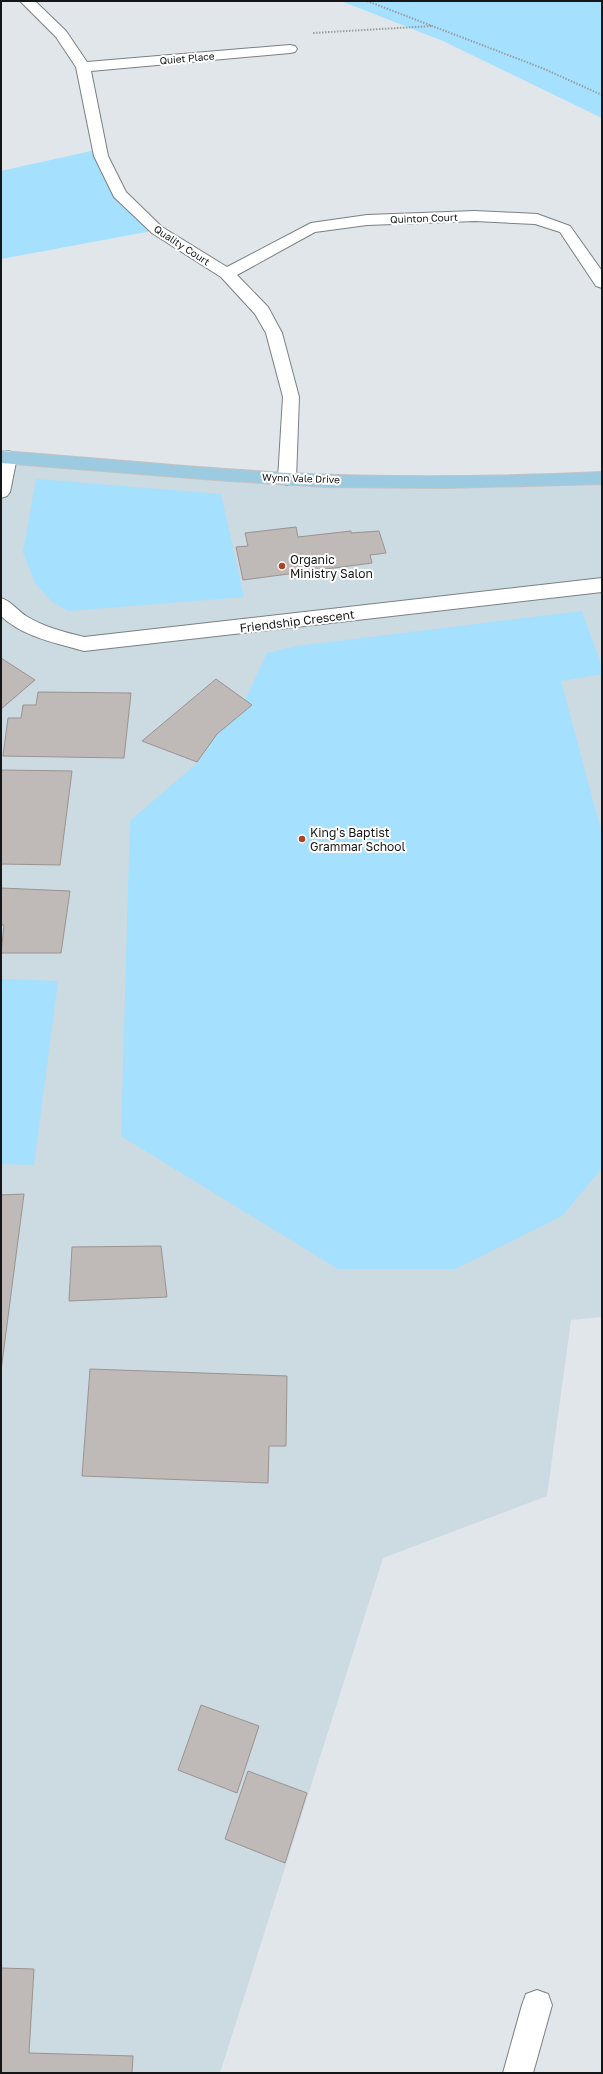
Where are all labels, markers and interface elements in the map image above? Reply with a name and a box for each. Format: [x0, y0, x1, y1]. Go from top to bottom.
street label: Quiet Place [159, 50, 215, 66]
street label: Quinton Court [390, 211, 458, 225]
street label: Quality Court [152, 222, 212, 268]
street label: Wynn Vale Drive [262, 471, 340, 485]
place label: Organic Ministry Salon [290, 552, 373, 581]
marker: Organic Ministry Salon [277, 561, 287, 571]
street label: Friendship Crescent [239, 606, 356, 635]
place label: King's Baptist Grammar School [310, 825, 406, 854]
marker: King's Baptist Grammar School [297, 834, 307, 844]

